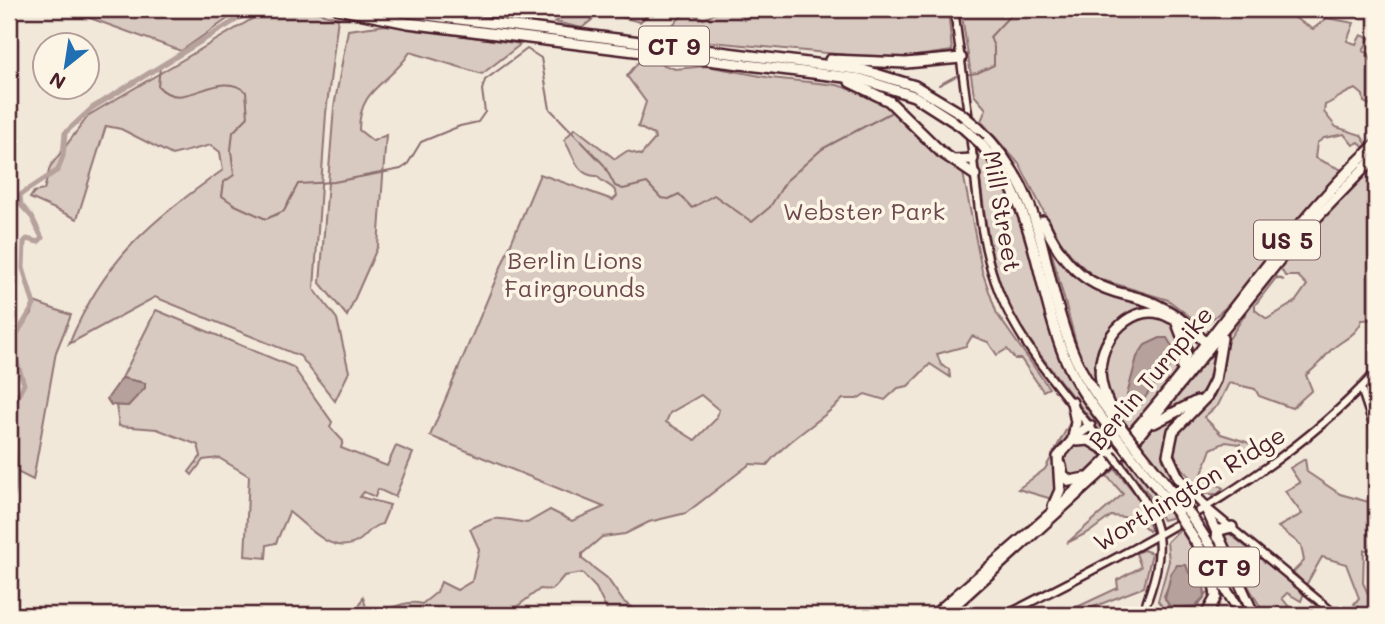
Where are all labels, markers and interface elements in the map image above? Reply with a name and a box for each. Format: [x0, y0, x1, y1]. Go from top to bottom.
road number: CT 9 [639, 26, 709, 66]
north arrow [32, 32, 102, 102]
text: N [45, 67, 70, 96]
street label: Mill Street [977, 148, 1029, 274]
park label: Webster Park [783, 195, 945, 226]
road number: US 5 [1254, 220, 1320, 260]
park label: Berlin Lions Fairgrounds [504, 244, 646, 303]
street label: Berlin Turnpike [1081, 299, 1219, 455]
street label: Worthington Ridge [1087, 418, 1291, 558]
road number: CT 9 [1189, 548, 1259, 586]

